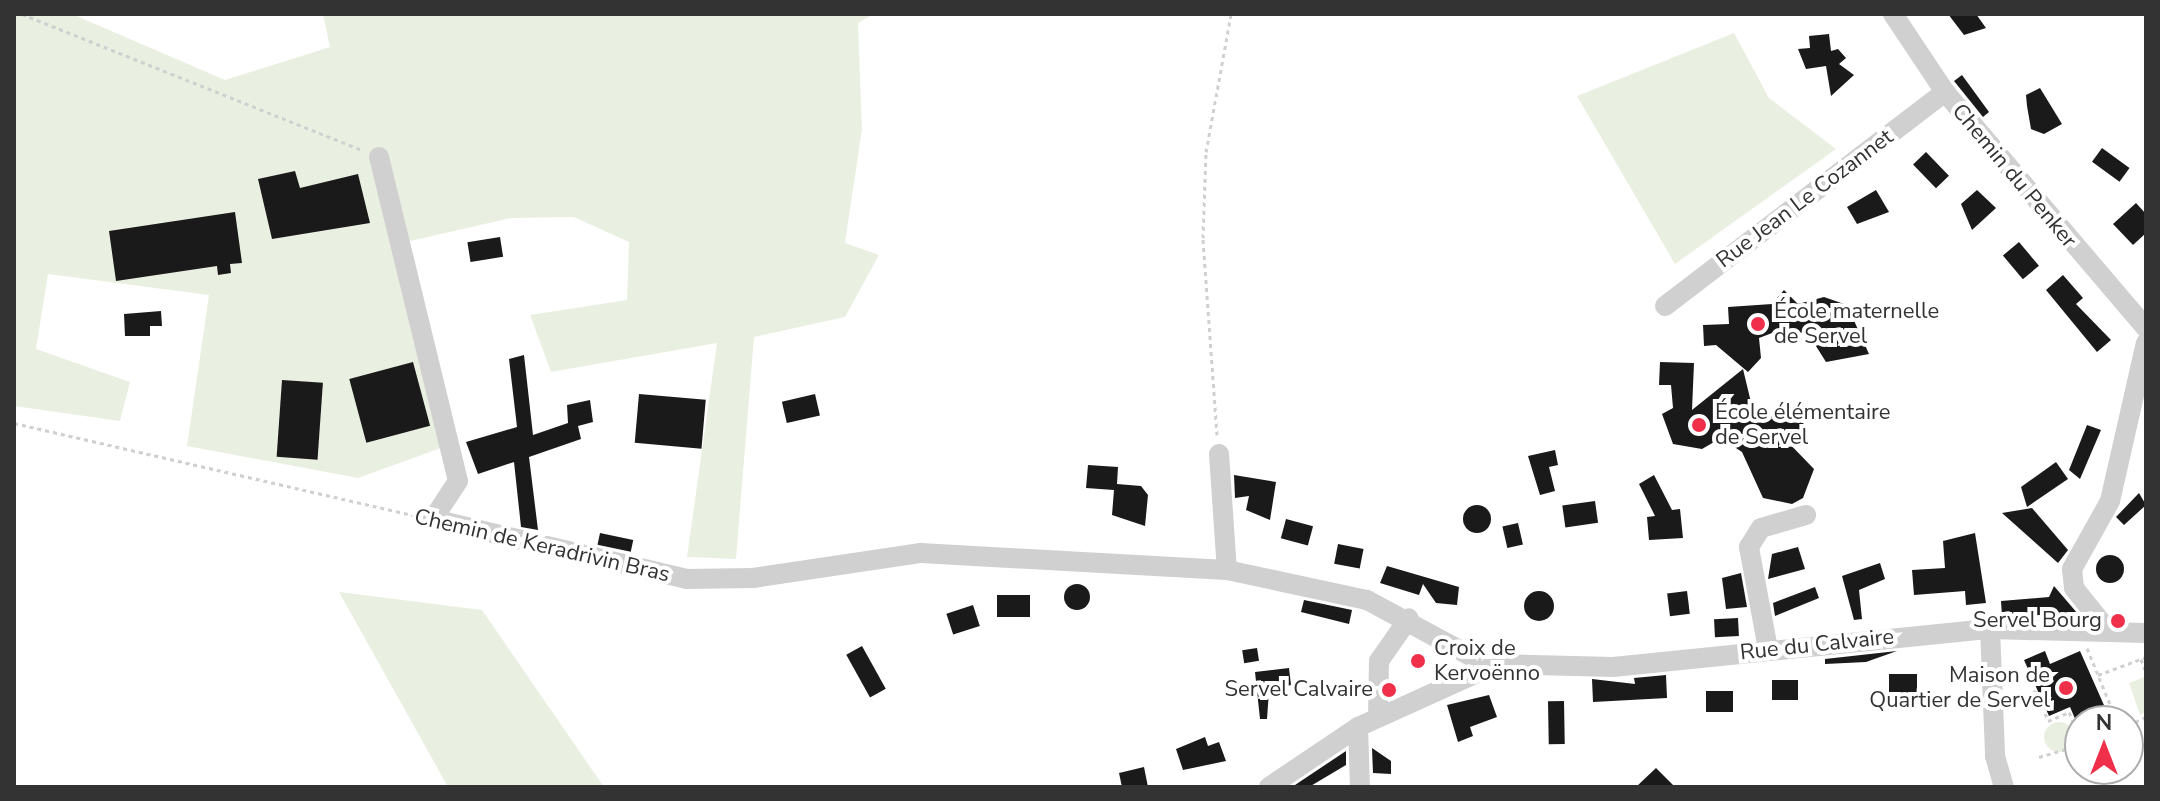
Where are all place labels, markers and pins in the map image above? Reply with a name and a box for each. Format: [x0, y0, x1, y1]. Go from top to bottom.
place label: École maternelle de Servel [1774, 298, 1939, 350]
marker: École maternelle de Servel [1749, 315, 1767, 333]
place label: École élémentaire de Servel [1715, 399, 1890, 450]
marker: École élémentaire de Servel [1690, 416, 1708, 434]
place label: Servel Bourg [1973, 608, 2102, 634]
marker: Servel Bourg [2109, 612, 2127, 630]
place label: Croix de Kervoënno [1434, 635, 1540, 686]
marker: Croix de Kervoënno [1409, 652, 1427, 670]
place label: Maison de Quartier de Servel [1869, 662, 2050, 714]
place label: Servel Calvaire [1225, 677, 1373, 703]
marker: Maison de Quartier de Servel [2057, 679, 2075, 697]
marker: Servel Calvaire [1380, 681, 1398, 699]

